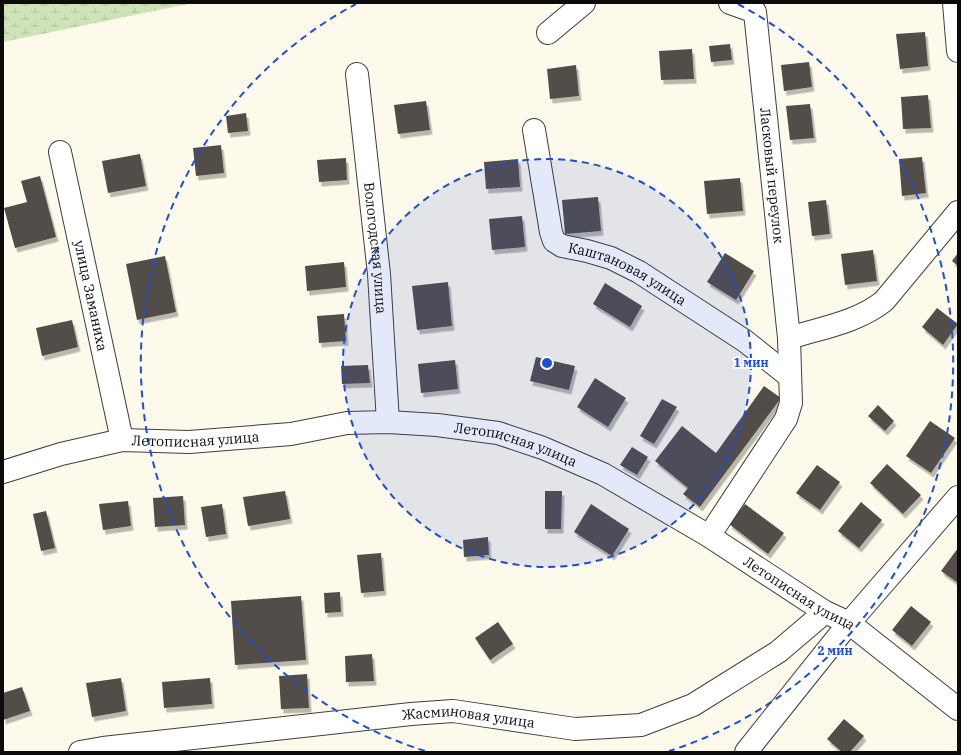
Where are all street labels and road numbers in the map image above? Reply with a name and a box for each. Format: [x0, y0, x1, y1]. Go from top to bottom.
street label: Ласковый переулок [756, 107, 788, 244]
street label: Вологодская улица [360, 181, 390, 315]
street label: Каштановая улица [567, 238, 690, 310]
street label: улица Заманиха [70, 239, 112, 353]
street label: Летописная улица [453, 418, 580, 471]
street label: Летописная улица [131, 427, 260, 451]
street label: Летописная улица [740, 552, 859, 634]
street label: Жасминовая улица [401, 702, 536, 732]

